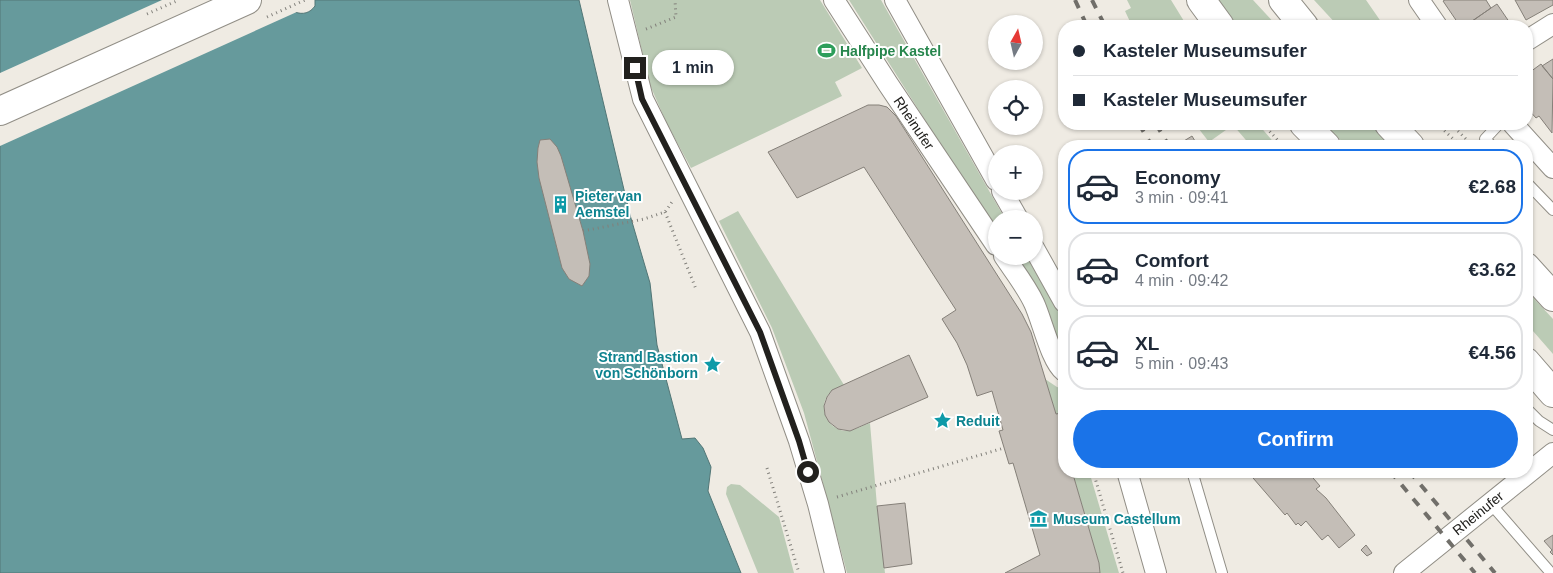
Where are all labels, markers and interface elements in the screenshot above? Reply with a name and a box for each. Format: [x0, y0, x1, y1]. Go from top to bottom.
north arrow [988, 15, 1042, 70]
map controls [988, 15, 1043, 265]
text: Kasteler Museumsufer [1103, 40, 1307, 61]
sports icon: Halfpipe Kastel [816, 41, 836, 61]
place label: Halfpipe Kastel [840, 43, 941, 59]
callout: 1 min [652, 50, 735, 86]
route end [624, 57, 646, 79]
text: 1 min [672, 59, 714, 76]
button: locate [988, 80, 1043, 135]
text: Kasteler Museumsufer [1103, 89, 1307, 110]
street label: Rheinufer [890, 93, 938, 153]
button: + [988, 145, 1043, 200]
icon: car [1075, 164, 1120, 209]
text: Economy [1135, 167, 1221, 188]
text: €2.68 [1468, 176, 1516, 197]
place label: Pieter van Aemstel [575, 188, 642, 220]
text: 3 min · 09:41 [1135, 189, 1228, 206]
building icon: Pieter van Aemstel [551, 194, 571, 214]
button: − [988, 210, 1043, 265]
icon: car [1075, 247, 1120, 292]
text: Comfort [1135, 250, 1209, 271]
text: €3.62 [1468, 259, 1516, 280]
text: 4 min · 09:42 [1135, 272, 1228, 289]
icon: car [1075, 330, 1120, 375]
text: XL [1135, 333, 1159, 354]
text: €4.56 [1468, 342, 1516, 363]
place label: Strand Bastion von Schönborn [595, 349, 698, 381]
place icon: Strand Bastion von Schönborn [702, 355, 722, 375]
text: 5 min · 09:43 [1135, 355, 1228, 372]
button: Confirm [1073, 410, 1518, 468]
place icon: Reduit [932, 411, 952, 431]
place label: Reduit [956, 413, 1000, 429]
route start [797, 461, 819, 483]
street label: Rheinufer [1449, 487, 1507, 538]
museum icon: Museum Castellum [1029, 509, 1049, 529]
place label: Museum Castellum [1053, 511, 1181, 527]

